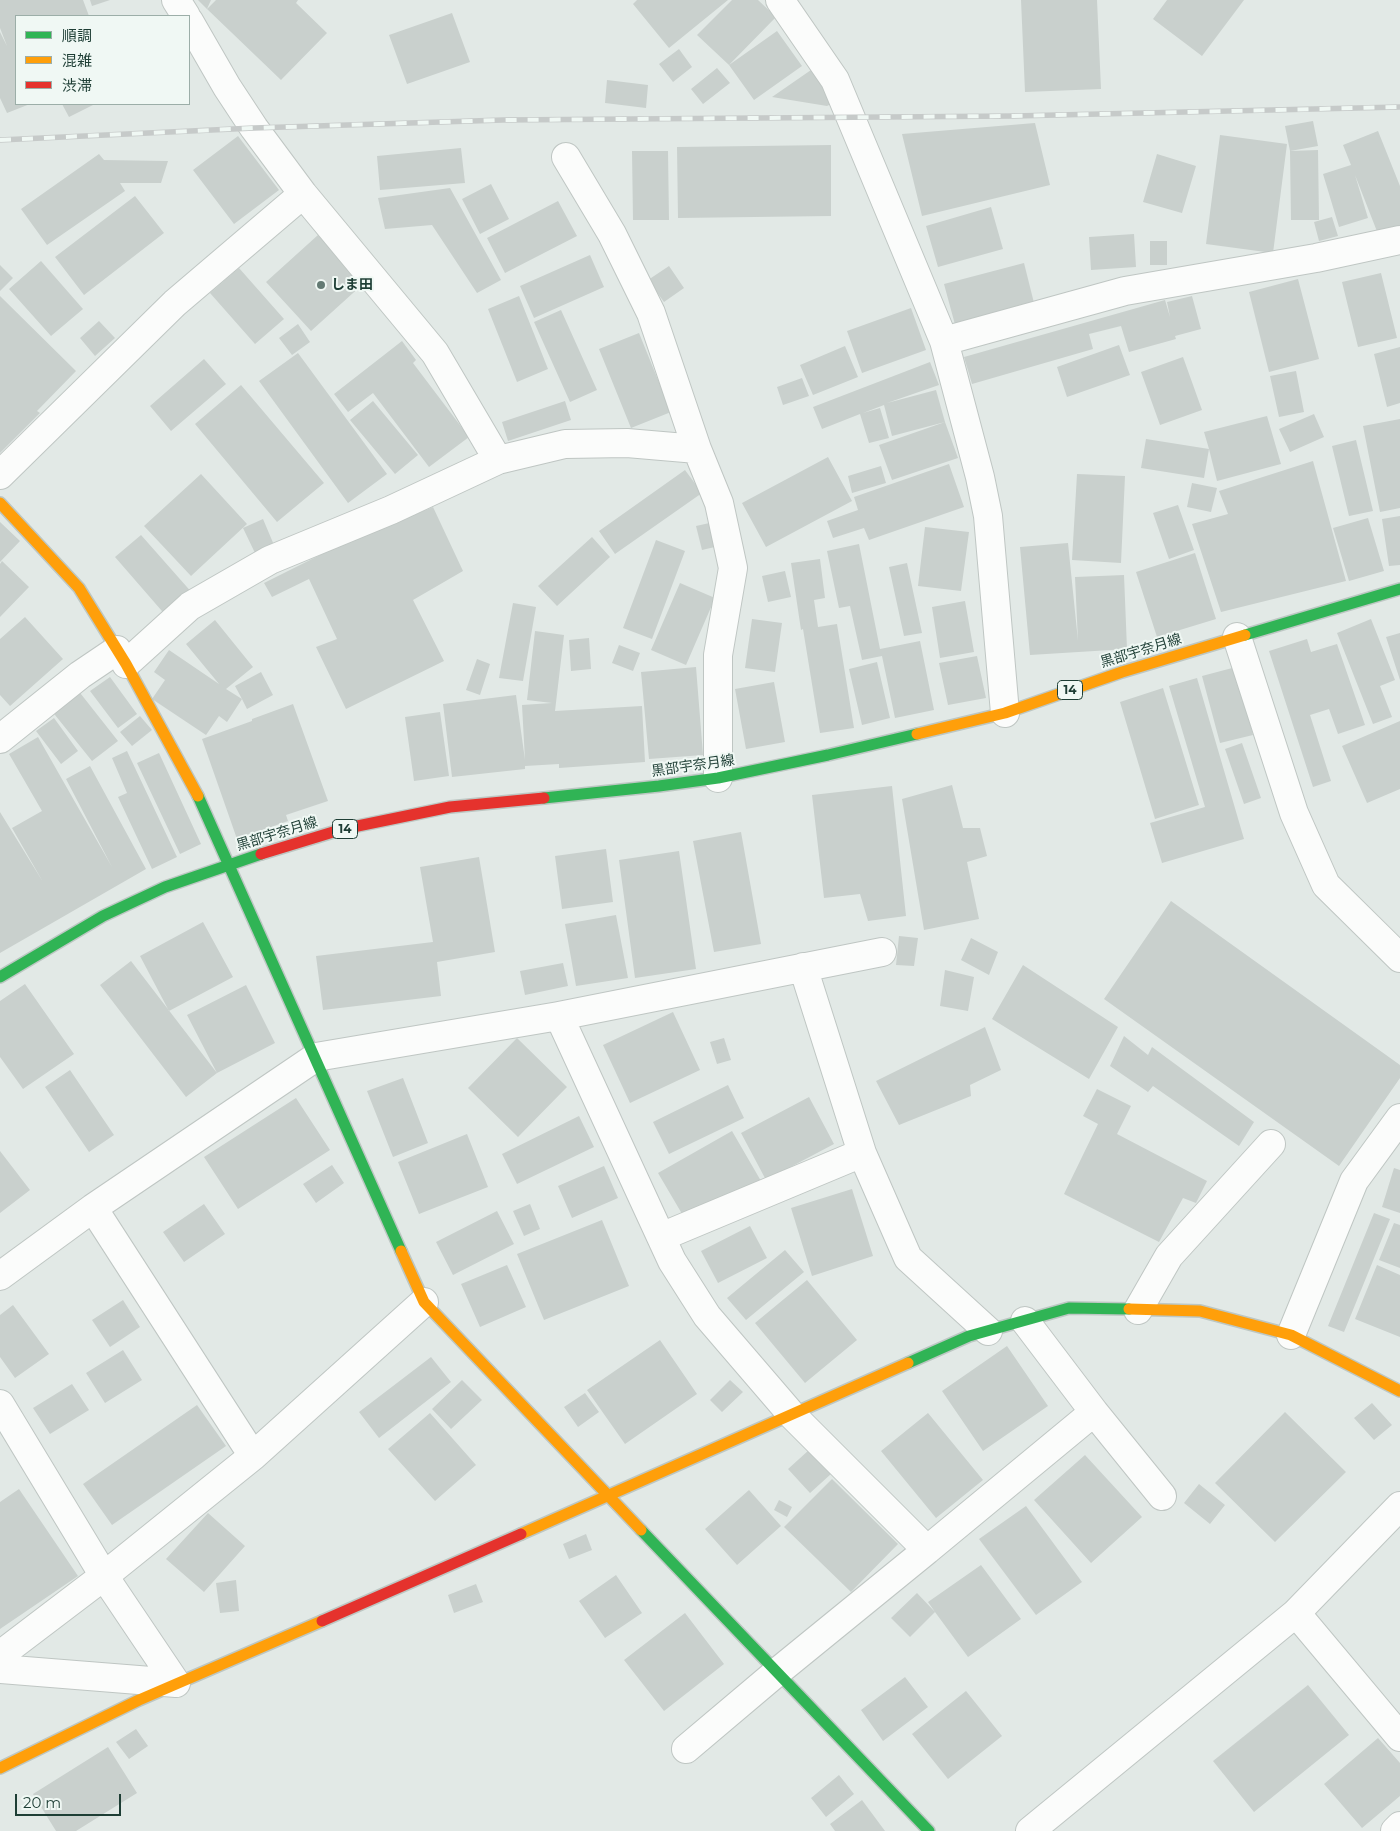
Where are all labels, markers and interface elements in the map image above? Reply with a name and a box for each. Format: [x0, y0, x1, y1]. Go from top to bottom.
legend [15, 15, 190, 105]
text: 順調 [62, 26, 92, 45]
text: 混雑 [62, 51, 92, 70]
text: 渋滞 [62, 76, 92, 95]
place label: しま田 [331, 277, 373, 293]
marker: しま田 [315, 279, 327, 291]
street label: 黒部宇奈月線 [1098, 631, 1184, 671]
road number: 14 [1058, 680, 1082, 700]
street label: 黒部宇奈月線 [650, 752, 736, 780]
street label: 黒部宇奈月線 [234, 814, 320, 854]
road number: 14 [332, 820, 358, 839]
scale bar [18, 1784, 124, 1816]
text: 20 m [23, 1793, 61, 1812]

